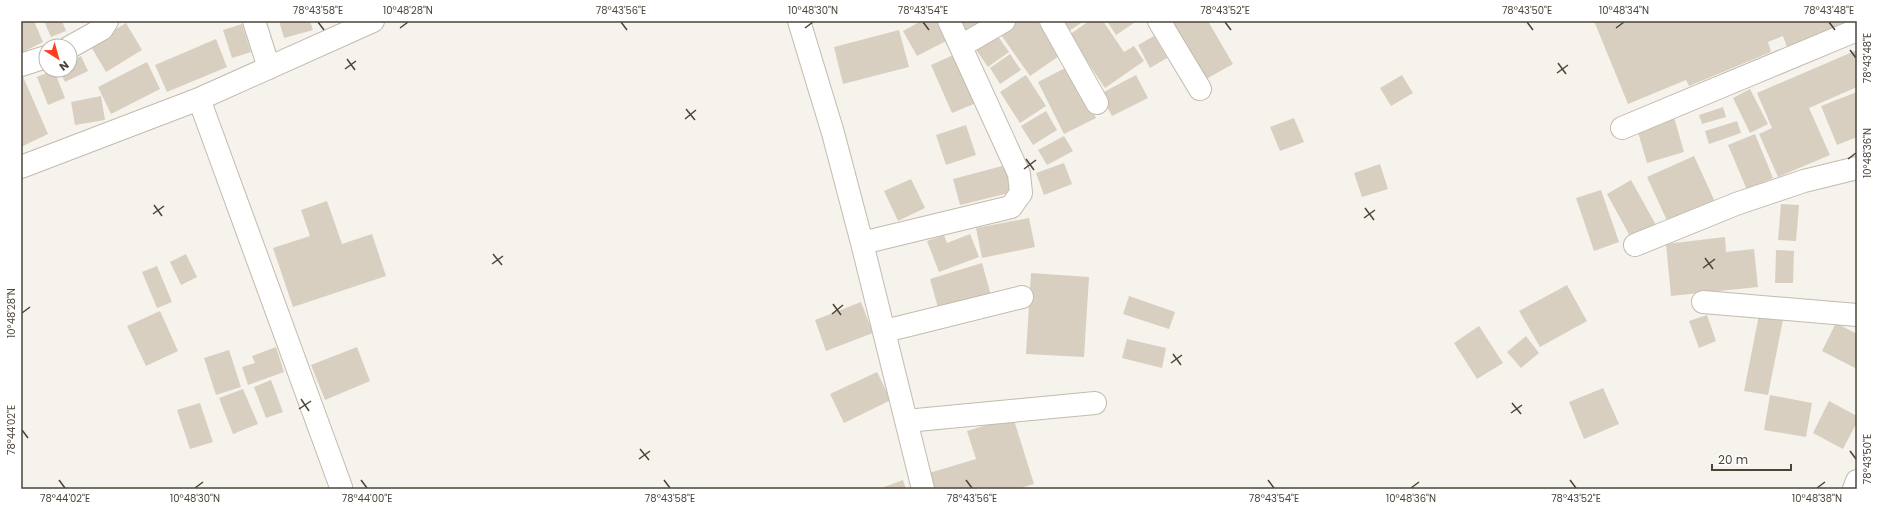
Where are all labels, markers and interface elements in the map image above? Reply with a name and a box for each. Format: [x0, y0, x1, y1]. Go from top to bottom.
text: 78°43'58"E [293, 3, 343, 18]
text: 10°48'28"N [383, 3, 433, 18]
text: 78°43'56"E [596, 3, 646, 18]
text: 10°48'30"N [788, 3, 838, 18]
text: 78°43'54"E [898, 3, 948, 18]
text: 78°43'52"E [1200, 3, 1250, 18]
text: 78°43'50"E [1502, 3, 1552, 18]
text: 10°48'34"N [1599, 3, 1649, 18]
text: 78°43'48"E [1804, 3, 1854, 18]
text: 78°43'48"E [1860, 33, 1875, 83]
north arrow [38, 38, 78, 78]
text: N [56, 57, 72, 75]
text: 10°48'36"N [1860, 128, 1875, 178]
text: 10°48'28"N [4, 288, 19, 338]
text: 78°44'02"E [4, 405, 19, 455]
text: 78°43'50"E [1860, 434, 1875, 484]
scale bar [1712, 446, 1791, 472]
text: 20 m [1718, 451, 1748, 468]
text: 78°44'02"E [40, 491, 90, 506]
text: 10°48'30"N [170, 491, 220, 506]
text: 78°44'00"E [342, 491, 392, 506]
text: 78°43'58"E [645, 491, 695, 506]
text: 78°43'56"E [947, 491, 997, 506]
text: 78°43'54"E [1249, 491, 1299, 506]
text: 10°48'36"N [1386, 491, 1436, 506]
text: 78°43'52"E [1551, 491, 1601, 506]
text: 10°48'38"N [1792, 491, 1842, 506]

